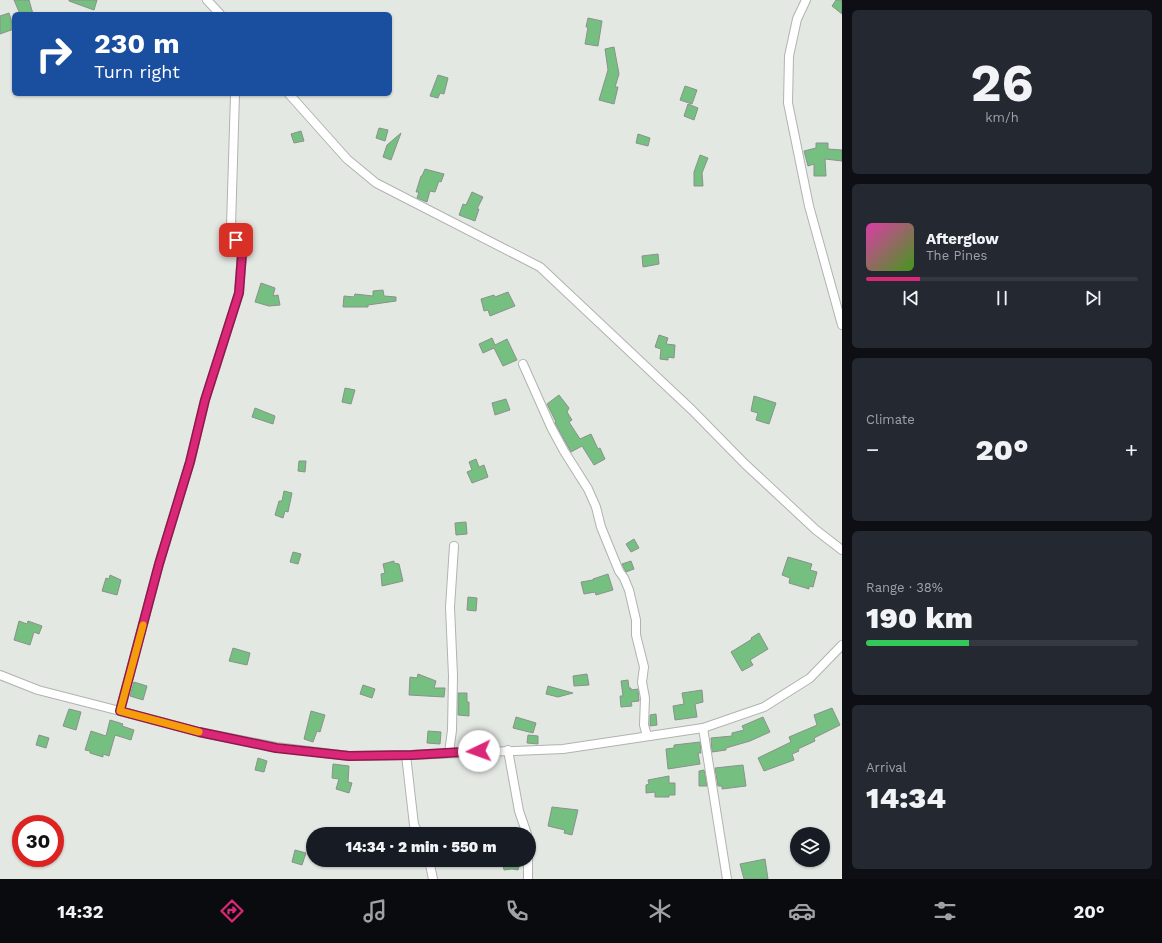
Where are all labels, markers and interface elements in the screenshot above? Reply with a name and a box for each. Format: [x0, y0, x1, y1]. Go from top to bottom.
text: 230 m [94, 27, 180, 60]
icon: right [28, 28, 80, 80]
text: 26 [970, 53, 1034, 114]
text: Turn right [94, 61, 180, 82]
text: km/h [985, 110, 1019, 125]
pin [219, 223, 253, 257]
icon: arrive [225, 229, 247, 251]
text: Afterglow [926, 230, 999, 248]
text: The Pines [926, 248, 987, 263]
icon: previous [900, 287, 922, 309]
icon: pause [991, 287, 1013, 309]
icon: next [1082, 287, 1104, 309]
text: Climate [866, 412, 915, 427]
text: 20° [976, 432, 1028, 467]
text: − [866, 437, 879, 462]
text: + [1125, 437, 1138, 462]
text: Range · 38% [866, 580, 943, 595]
text: 190 km [866, 600, 973, 635]
position arrow [458, 730, 500, 772]
text: Arrival [866, 760, 907, 775]
text: 14:34 [866, 780, 946, 815]
speed limit sign: 30 [12, 815, 64, 867]
map controls [790, 827, 830, 867]
button: layers [790, 827, 830, 867]
text: 14:34 · 2 min · 550 m [346, 838, 496, 856]
icon: directions [218, 897, 246, 925]
icon: music [361, 897, 389, 925]
icon: phone [503, 897, 531, 925]
icon: climate [646, 897, 674, 925]
icon: car [788, 897, 816, 925]
icon: filters [931, 897, 959, 925]
text: 14:32 [57, 901, 104, 922]
text: 20° [1073, 901, 1105, 922]

